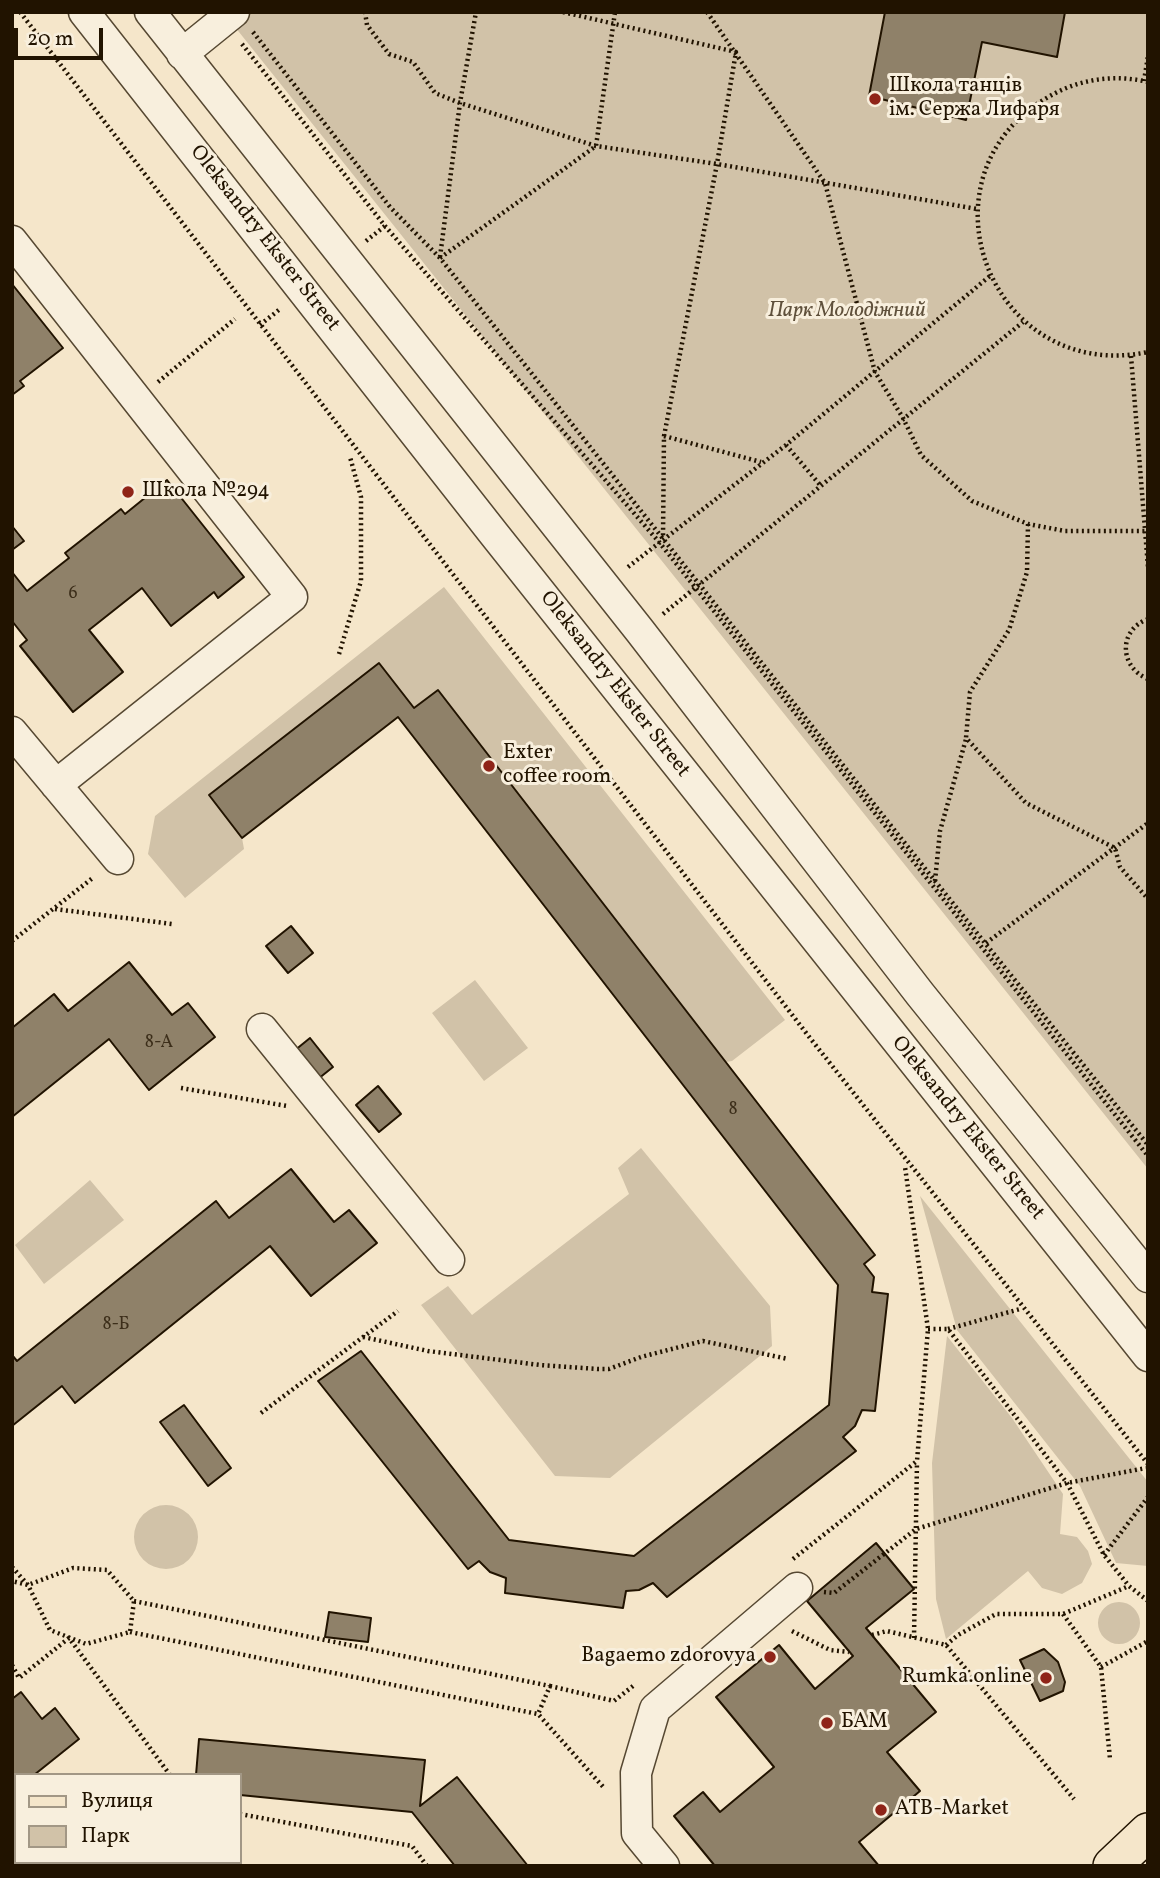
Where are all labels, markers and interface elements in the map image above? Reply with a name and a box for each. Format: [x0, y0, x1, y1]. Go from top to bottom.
scale bar [18, 14, 107, 58]
text: 20 m [27, 25, 73, 54]
place label: Школа танців ім. Сержа Лифаря [889, 74, 1060, 124]
marker: Школа танців ім. Сержа Лифаря [867, 91, 883, 107]
street label: Oleksandry Ekster Street [183, 141, 345, 337]
park label: Парк Молодіжний [768, 299, 926, 325]
place label: Школа №294 [142, 479, 270, 505]
marker: Школа №294 [120, 484, 136, 500]
house number: 6 [68, 584, 78, 606]
street label: Oleksandry Ekster Street [533, 587, 695, 783]
place label: Exter coffee room [503, 741, 611, 791]
marker: Exter coffee room [481, 758, 497, 774]
street label: Oleksandry Ekster Street [885, 1032, 1049, 1226]
house number: 8-А [145, 1033, 173, 1055]
house number: 8 [728, 1100, 738, 1122]
house number: 8-Б [102, 1315, 130, 1337]
place label: Bagaemo zdorovya [581, 1644, 756, 1670]
marker: Bagaemo zdorovya [762, 1649, 778, 1665]
place label: Rumka.online [902, 1665, 1032, 1691]
marker: Rumka.online [1038, 1670, 1054, 1686]
place label: БАМ [841, 1710, 888, 1736]
marker: БАМ [819, 1715, 835, 1731]
legend [14, 1773, 242, 1864]
text: Вулиця [81, 1787, 153, 1816]
place label: ATB-Market [895, 1797, 1009, 1823]
marker: ATB-Market [873, 1802, 889, 1818]
text: Парк [81, 1822, 130, 1851]

